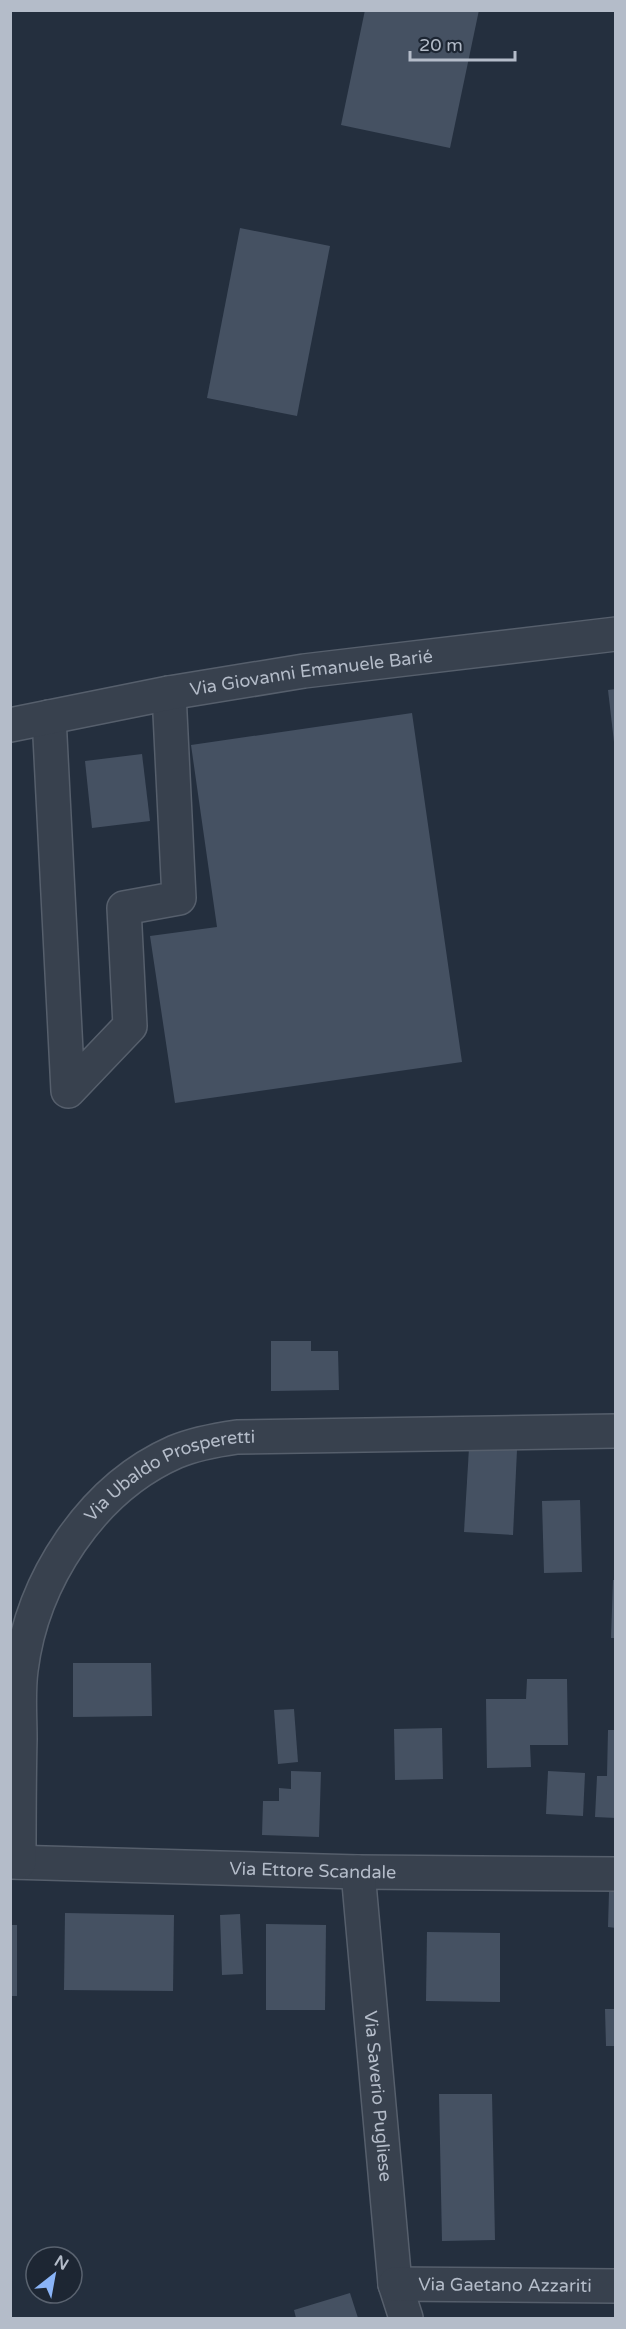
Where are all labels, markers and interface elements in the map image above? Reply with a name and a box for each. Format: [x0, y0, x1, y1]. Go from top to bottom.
scale bar [410, 24, 515, 62]
text: 20 m [419, 34, 463, 56]
street label: Via Giovanni Emanuele Barié [188, 645, 434, 700]
street label: Via Ubaldo Prosperetti [80, 1426, 255, 1526]
street label: Via Ettore Scandale [229, 1857, 396, 1883]
street label: Via Saverio Pugliese [359, 2010, 397, 2183]
north arrow [24, 2245, 84, 2305]
text: N [51, 2251, 72, 2275]
street label: Via Gaetano Azzariti [418, 2273, 592, 2297]

